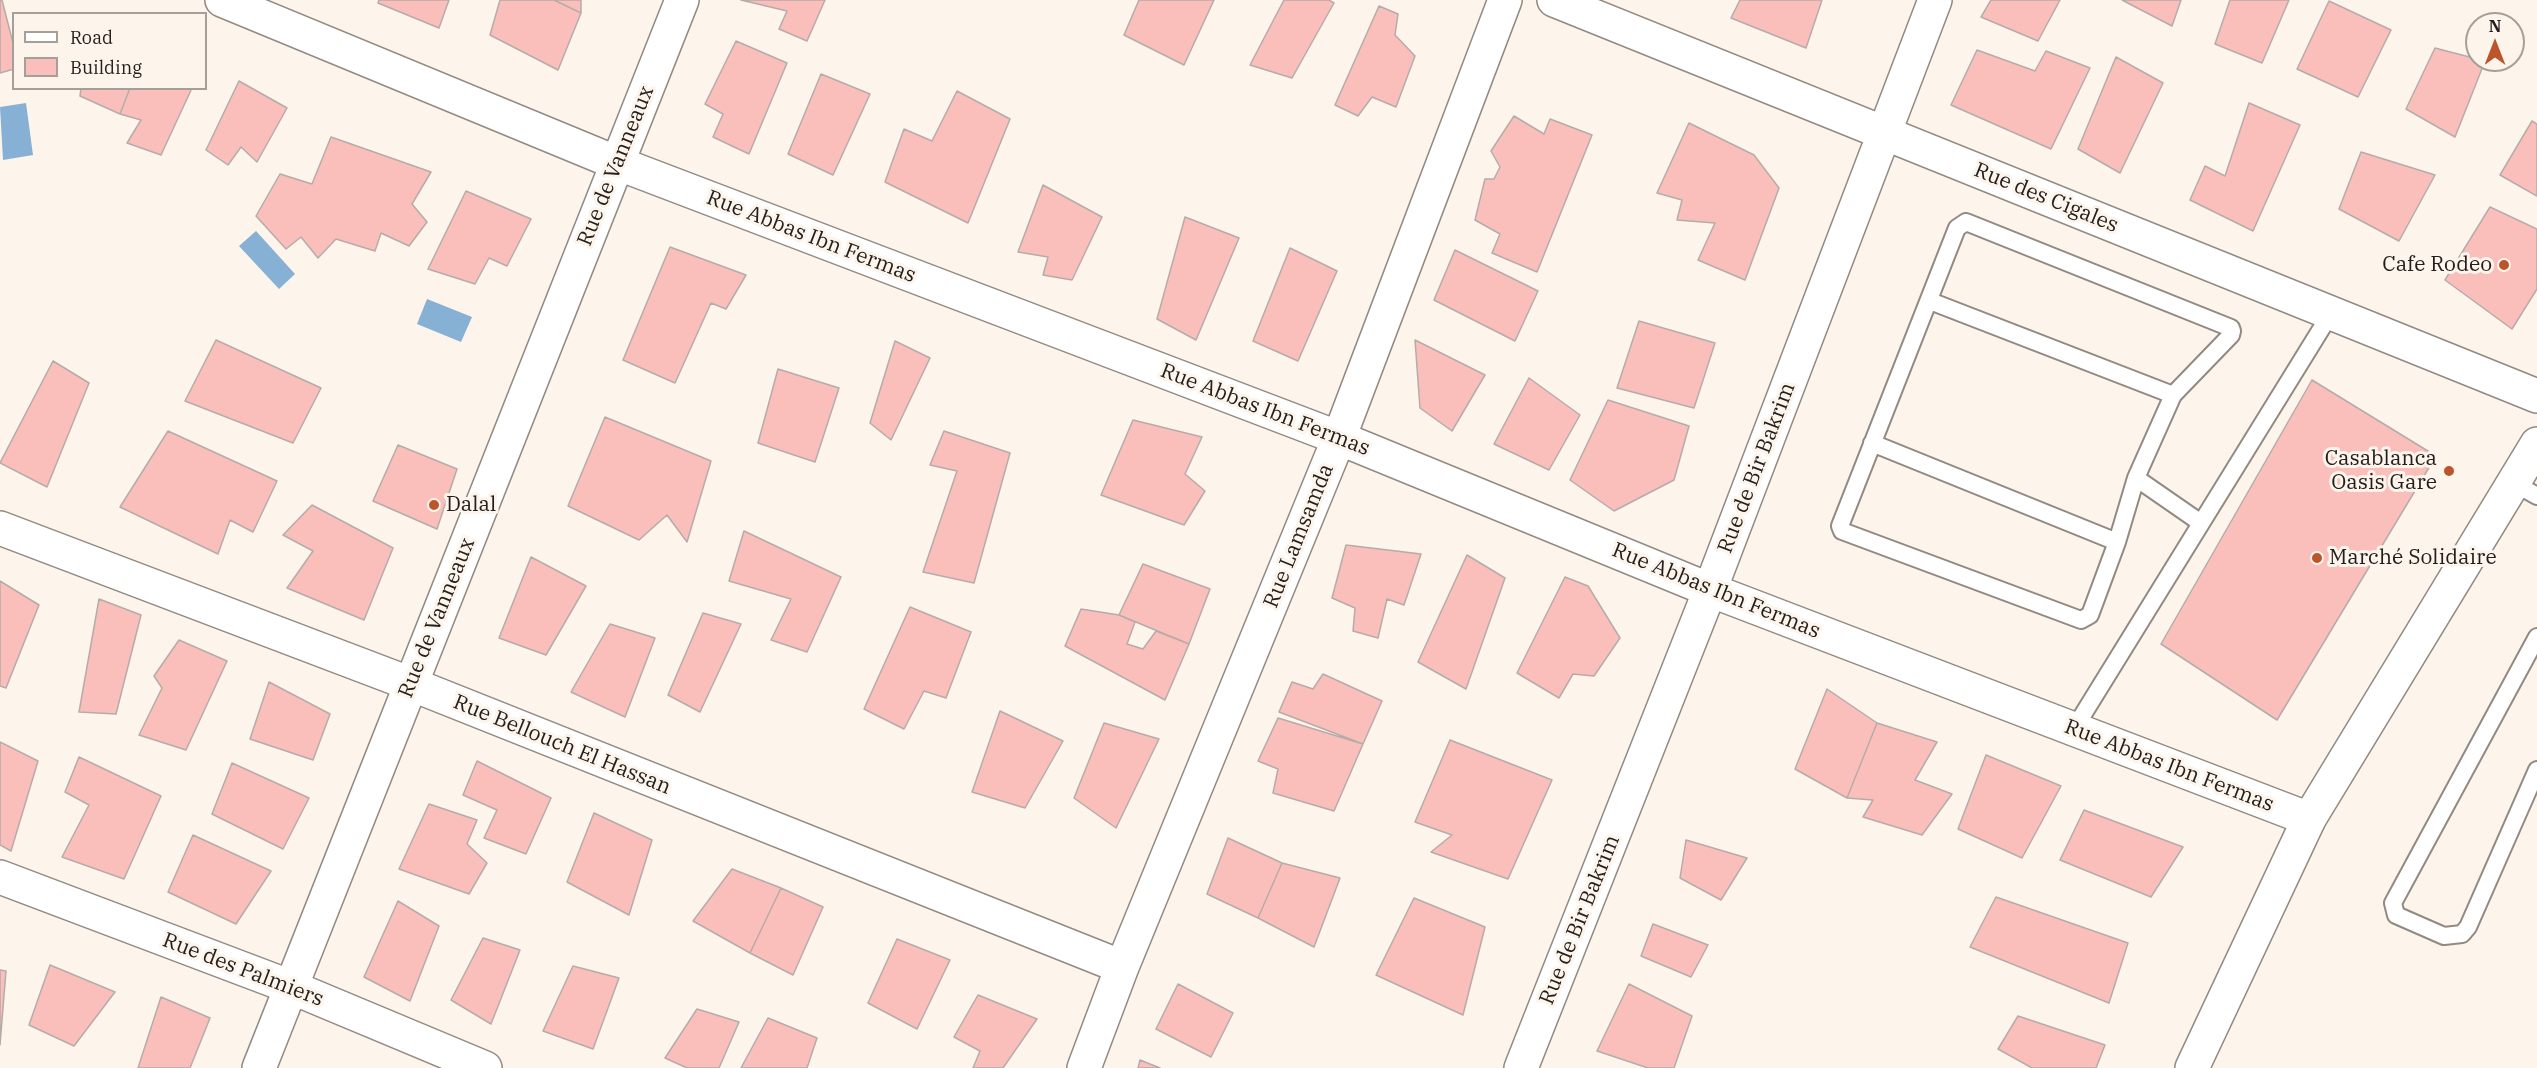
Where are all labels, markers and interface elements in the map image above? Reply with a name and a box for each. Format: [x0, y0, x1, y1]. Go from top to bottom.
legend [12, 12, 207, 90]
north arrow [2465, 12, 2525, 72]
text: N [2489, 16, 2501, 36]
text: Road [70, 26, 113, 49]
text: Building [70, 56, 142, 79]
street label: Rue de Vanneaux [572, 82, 660, 250]
street label: Rue des Cigales [1970, 158, 2122, 238]
street label: Rue Abbas Ibn Fermas [703, 185, 919, 289]
place label: Cafe Rodeo [2382, 252, 2492, 278]
marker: Cafe Rodeo [2497, 258, 2511, 272]
street label: Rue Abbas Ibn Fermas [1157, 358, 1373, 462]
street label: Rue de Bir Bakrim [1713, 379, 1801, 557]
place label: Casablanca Oasis Gare [2325, 446, 2437, 496]
street label: Rue Lamsamda [1259, 460, 1339, 612]
marker: Casablanca Oasis Gare [2442, 464, 2456, 478]
place label: Dalal [446, 492, 496, 518]
marker: Dalal [427, 498, 441, 512]
street label: Rue de Vanneaux [393, 534, 481, 702]
street label: Rue Abbas Ibn Fermas [1608, 538, 1824, 644]
place label: Marché Solidaire [2329, 545, 2497, 571]
marker: Marché Solidaire [2310, 551, 2324, 565]
street label: Rue Bellouch El Hassan [449, 690, 675, 800]
street label: Rue Abbas Ibn Fermas [2061, 714, 2277, 818]
street label: Rue de Bir Bakrim [1534, 832, 1626, 1008]
street label: Rue des Palmiers [159, 928, 327, 1012]

